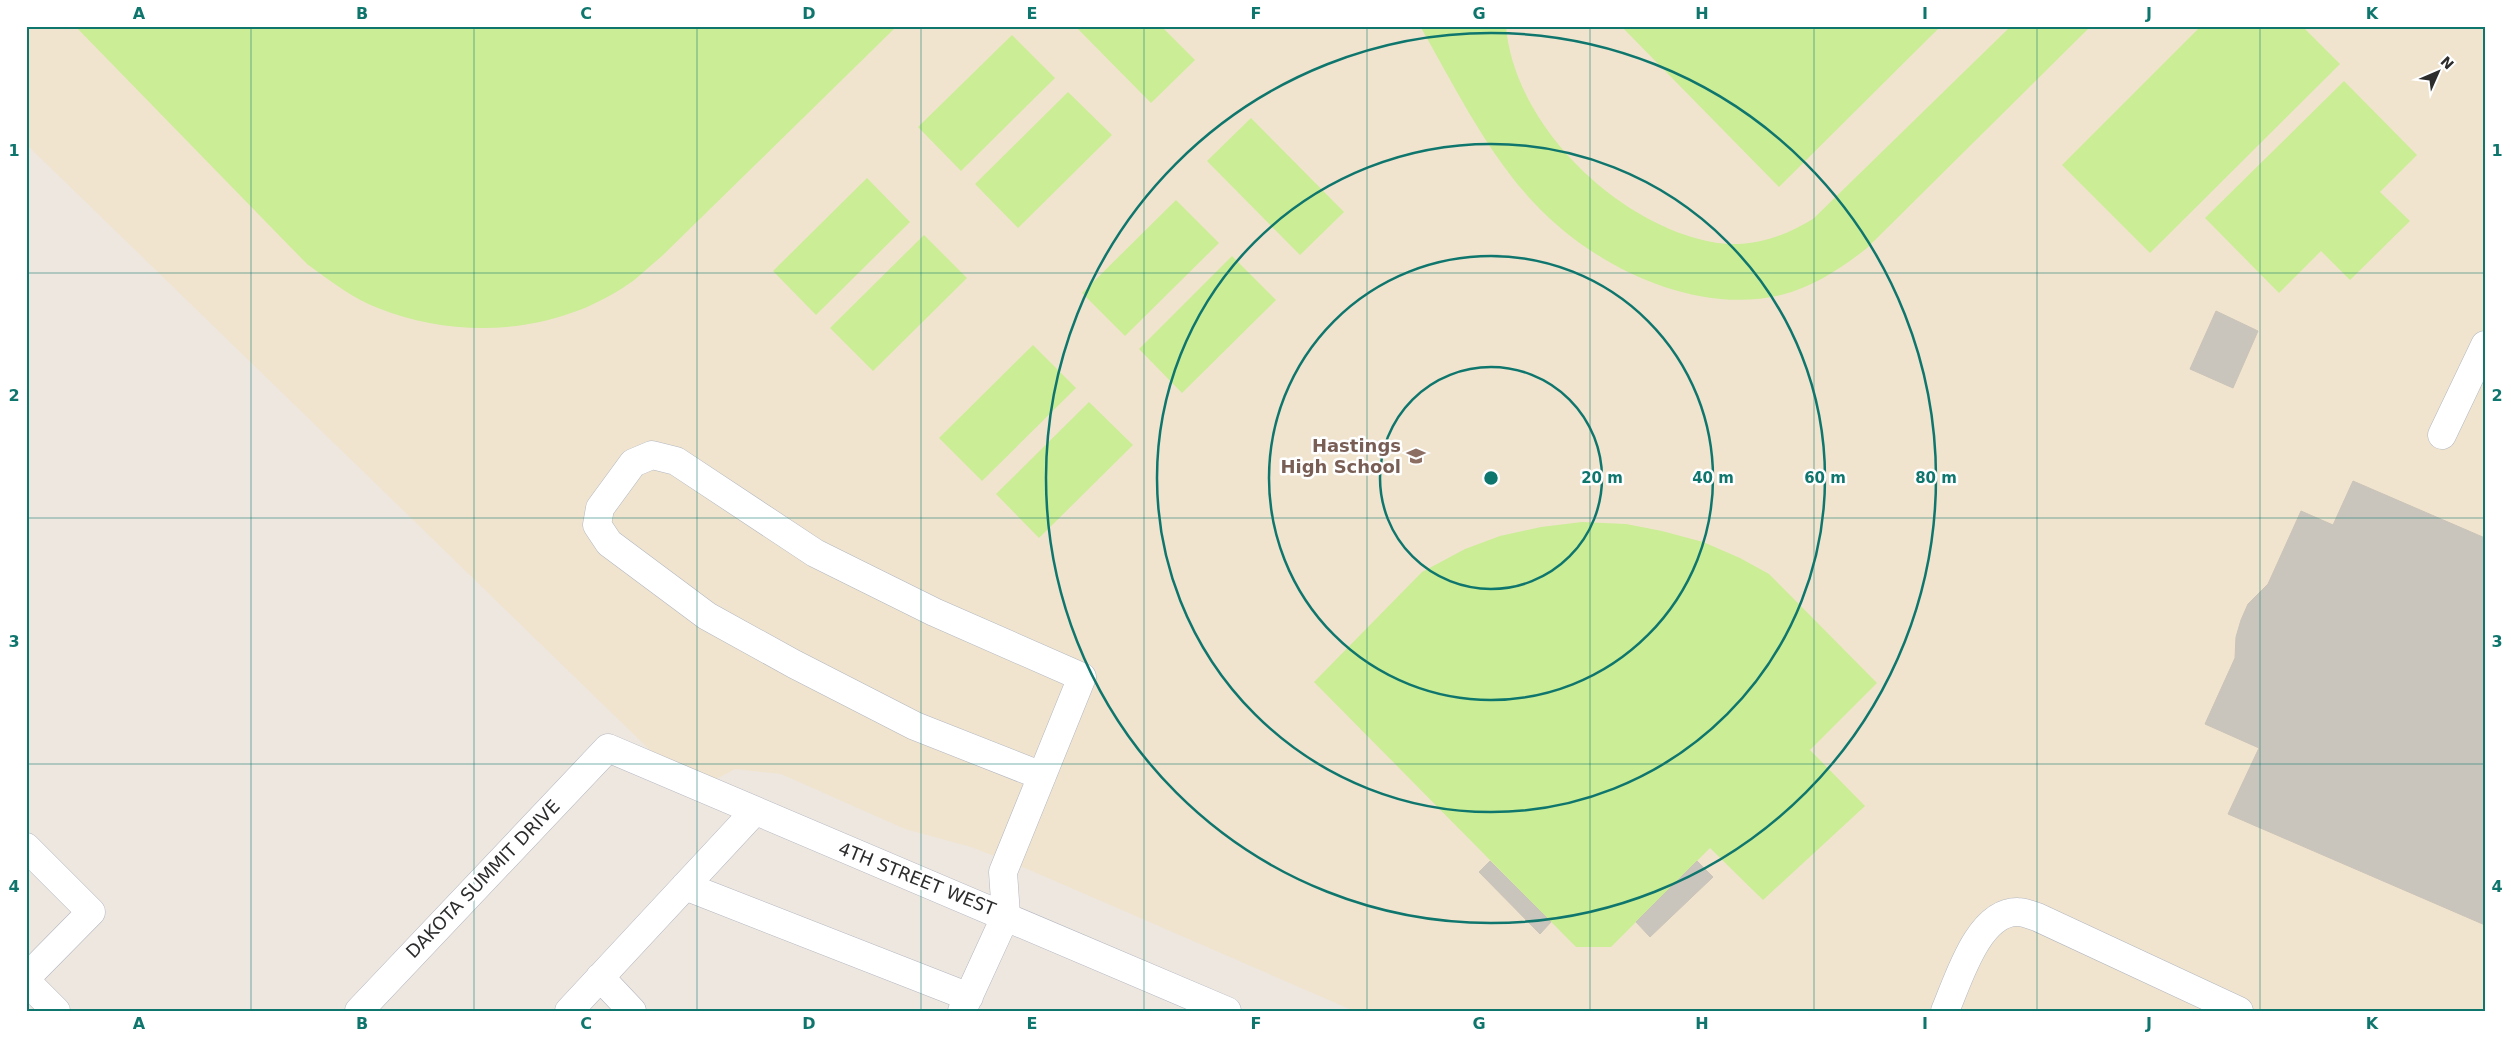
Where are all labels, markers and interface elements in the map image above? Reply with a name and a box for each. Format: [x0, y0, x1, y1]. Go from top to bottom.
text: A [133, 4, 146, 23]
text: B [356, 4, 368, 23]
text: C [580, 4, 592, 23]
text: D [802, 4, 816, 23]
text: E [1027, 4, 1037, 23]
text: F [1251, 4, 1261, 23]
text: G [1472, 4, 1486, 23]
text: H [1695, 4, 1709, 23]
text: I [1922, 4, 1928, 23]
text: J [2145, 4, 2152, 23]
text: K [2366, 4, 2379, 23]
north arrow [2414, 48, 2464, 98]
text: N [2437, 53, 2457, 73]
text: 1 [8, 141, 20, 160]
text: 1 [2491, 141, 2503, 160]
text: 2 [8, 386, 20, 405]
text: 2 [2491, 386, 2503, 405]
place label: Hastings High School [1280, 435, 1401, 477]
school or university icon: Hastings High School [1405, 445, 1427, 467]
centre of rings [1482, 469, 1500, 487]
text: 20 m [1581, 469, 1623, 487]
text: 40 m [1692, 469, 1734, 487]
text: 60 m [1804, 469, 1846, 487]
text: 80 m [1915, 469, 1957, 487]
text: 3 [8, 632, 20, 651]
text: 3 [2491, 632, 2503, 651]
street label: DAKOTA SUMMIT DRIVE [402, 795, 564, 962]
street label: 4TH STREET WEST [836, 837, 1000, 920]
text: 4 [8, 877, 20, 896]
text: 4 [2491, 877, 2503, 896]
text: A [133, 1014, 146, 1033]
text: B [356, 1014, 368, 1033]
text: C [580, 1014, 592, 1033]
text: D [802, 1014, 816, 1033]
text: E [1027, 1014, 1037, 1033]
text: F [1251, 1014, 1261, 1033]
text: G [1472, 1014, 1486, 1033]
text: H [1695, 1014, 1709, 1033]
text: I [1922, 1014, 1928, 1033]
text: J [2145, 1014, 2152, 1033]
text: K [2366, 1014, 2379, 1033]

